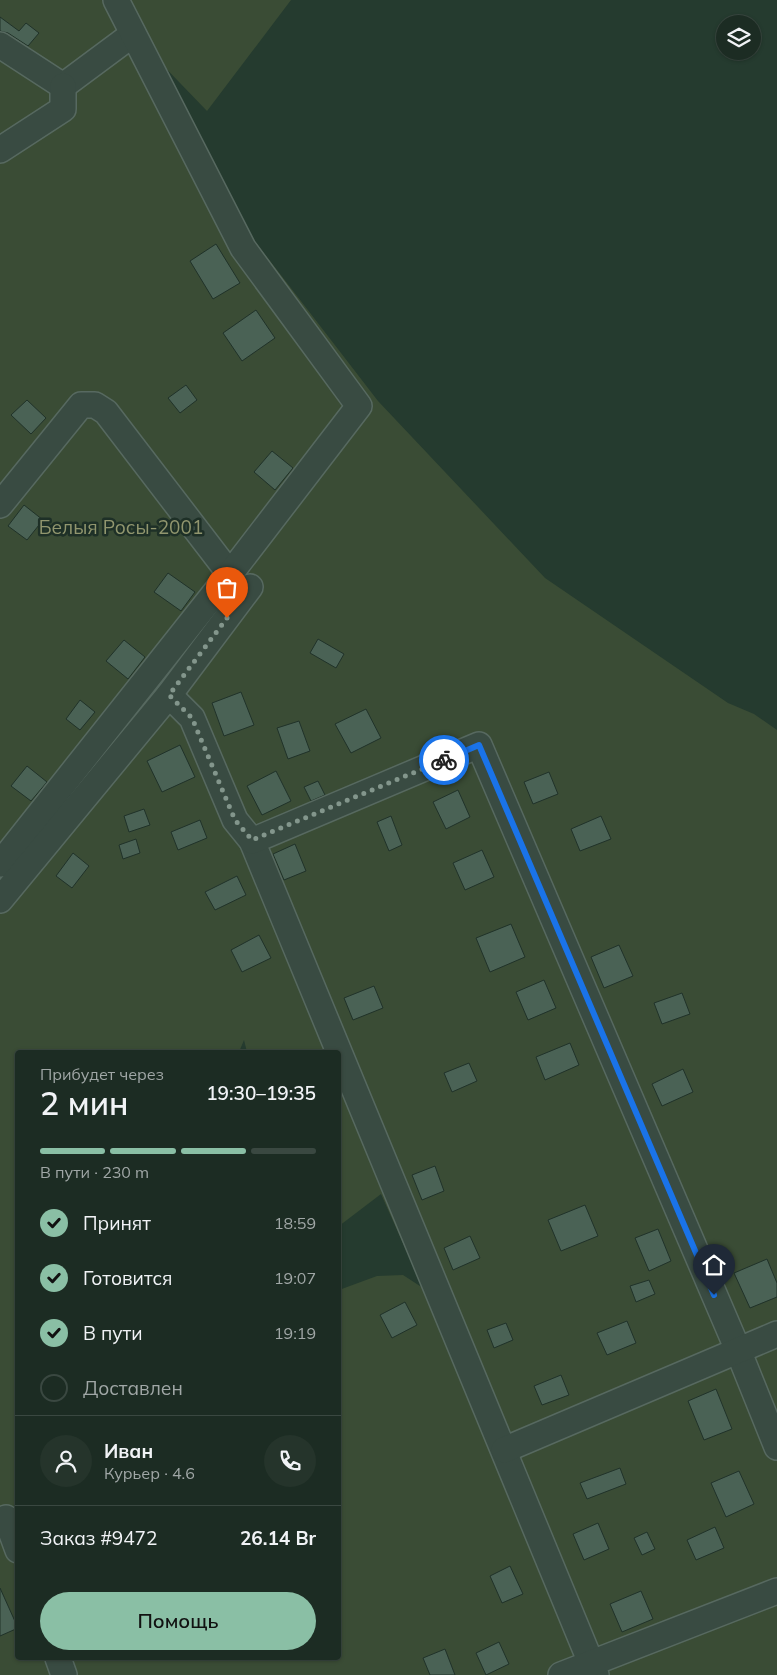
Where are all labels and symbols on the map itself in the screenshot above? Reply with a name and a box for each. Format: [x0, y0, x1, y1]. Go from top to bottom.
park label: Белыя Росы-2001 [39, 515, 203, 539]
pin [206, 567, 248, 618]
courier [419, 735, 469, 785]
pin [693, 1244, 735, 1295]

